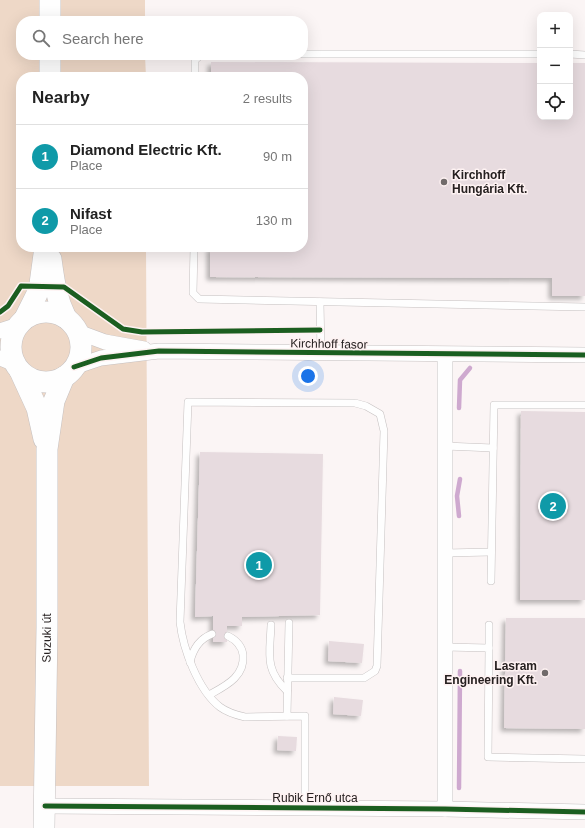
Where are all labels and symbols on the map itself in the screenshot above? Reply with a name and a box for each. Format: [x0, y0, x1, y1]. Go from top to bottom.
place label: Kirchhoff Hungária Kft. [452, 168, 527, 196]
marker: Kirchhoff Hungária Kft. [439, 177, 449, 187]
street label: Kirchhoff fasor [290, 336, 368, 352]
your location [298, 366, 318, 386]
pin: 2 [540, 491, 566, 521]
pin: 1 [246, 550, 272, 580]
street label: Suzuki út [39, 613, 54, 663]
place label: Lasram Engineering Kft. [444, 659, 537, 687]
marker: Lasram Engineering Kft. [540, 668, 550, 678]
street label: Rubik Ernő utca [272, 791, 358, 805]

